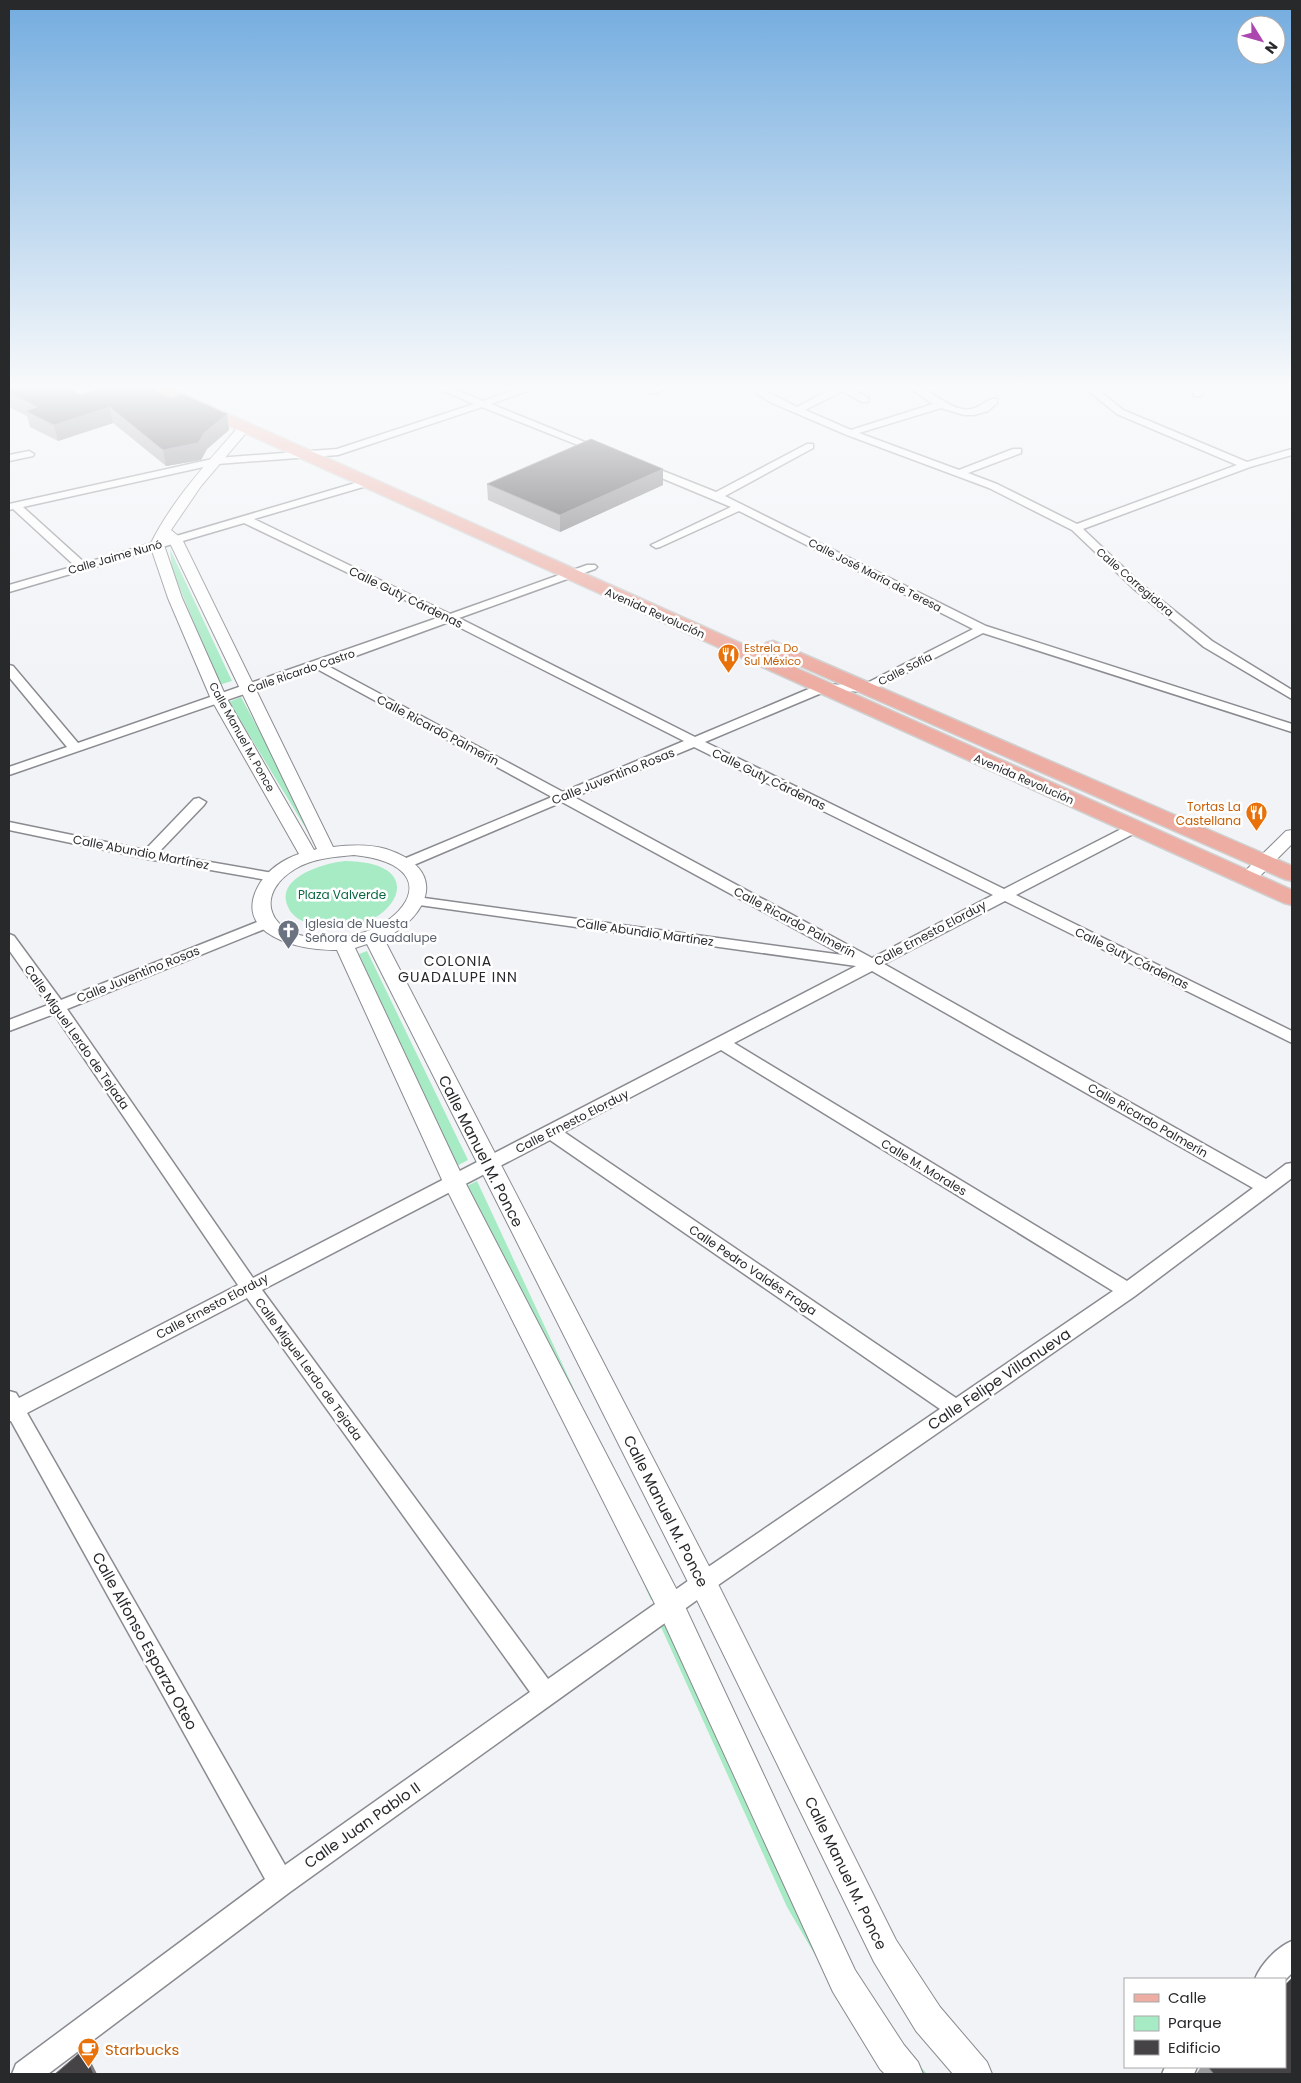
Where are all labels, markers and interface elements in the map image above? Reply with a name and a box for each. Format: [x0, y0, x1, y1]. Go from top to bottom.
north arrow [1236, 15, 1286, 65]
text: N [1260, 38, 1283, 58]
street label: Calle José María de Teresa [806, 534, 944, 616]
street label: Calle Jaime Nunó [66, 536, 164, 578]
street label: Calle Corregidora [1093, 544, 1177, 620]
street label: Calle Guty Cárdenas [346, 562, 466, 632]
street label: Avenida Revolución [602, 584, 708, 642]
place label: Estrela Do Sul México [744, 640, 801, 669]
restaurant icon: Estrela Do Sul México [716, 642, 740, 673]
street label: Calle Ricardo Castro [245, 645, 357, 697]
street label: Calle Sofía [875, 649, 935, 689]
street label: Calle Manuel M. Ponce [205, 679, 279, 795]
street label: Calle Ricardo Palmerín [374, 691, 502, 769]
street label: Calle Juventino Rosas [549, 744, 677, 808]
street label: Calle Guty Cárdenas [709, 744, 829, 814]
street label: Avenida Revolución [971, 750, 1077, 808]
place label: Tortas La Castellana [1176, 798, 1241, 829]
restaurant icon: Tortas La Castellana [1245, 801, 1269, 832]
street label: Calle Abundio Martínez [72, 830, 210, 874]
street label: Calle Ricardo Palmerín [731, 883, 859, 961]
park label: Plaza Valverde [298, 886, 386, 903]
street label: Calle Ernesto Elorduy [871, 896, 989, 970]
street label: Calle Abundio Martínez [575, 914, 715, 950]
place label: Iglesia de Nuesta Señora de Guadalupe [305, 915, 437, 946]
church icon: Iglesia de Nuesta Señora de Guadalupe [277, 918, 301, 949]
street label: Calle Guty Cárdenas [1072, 923, 1192, 993]
street label: Calle Juventino Rosas [74, 942, 202, 1006]
district label: COLONIA GUADALUPE INN [398, 951, 518, 987]
street label: Calle Miguel Lerdo de Tejada [21, 961, 133, 1113]
street label: Calle Manuel M. Ponce [434, 1071, 528, 1231]
street label: Calle Ricardo Palmerín [1085, 1079, 1211, 1161]
street label: Calle Ernesto Elorduy [512, 1085, 632, 1157]
street label: Calle M. Morales [878, 1135, 970, 1199]
street label: Calle Pedro Valdés Fraga [686, 1221, 820, 1319]
street label: Calle Ernesto Elorduy [153, 1269, 271, 1343]
street label: Calle Miguel Lerdo de Tejada [251, 1294, 367, 1444]
street label: Calle Felipe Villanueva [923, 1323, 1075, 1435]
street label: Calle Manuel M. Ponce [619, 1431, 713, 1591]
street label: Calle Alfonso Esparza Oteo [87, 1548, 203, 1734]
street label: Calle Juan Pablo II [300, 1777, 424, 1873]
street label: Calle Manuel M. Ponce [800, 1793, 892, 1953]
legend [1124, 1978, 1286, 2068]
text: Calle [1168, 1987, 1206, 2008]
text: Parque [1168, 2012, 1221, 2033]
cafe icon: Starbucks [77, 2037, 101, 2068]
text: Edificio [1168, 2037, 1221, 2058]
place label: Starbucks [105, 2039, 180, 2060]

